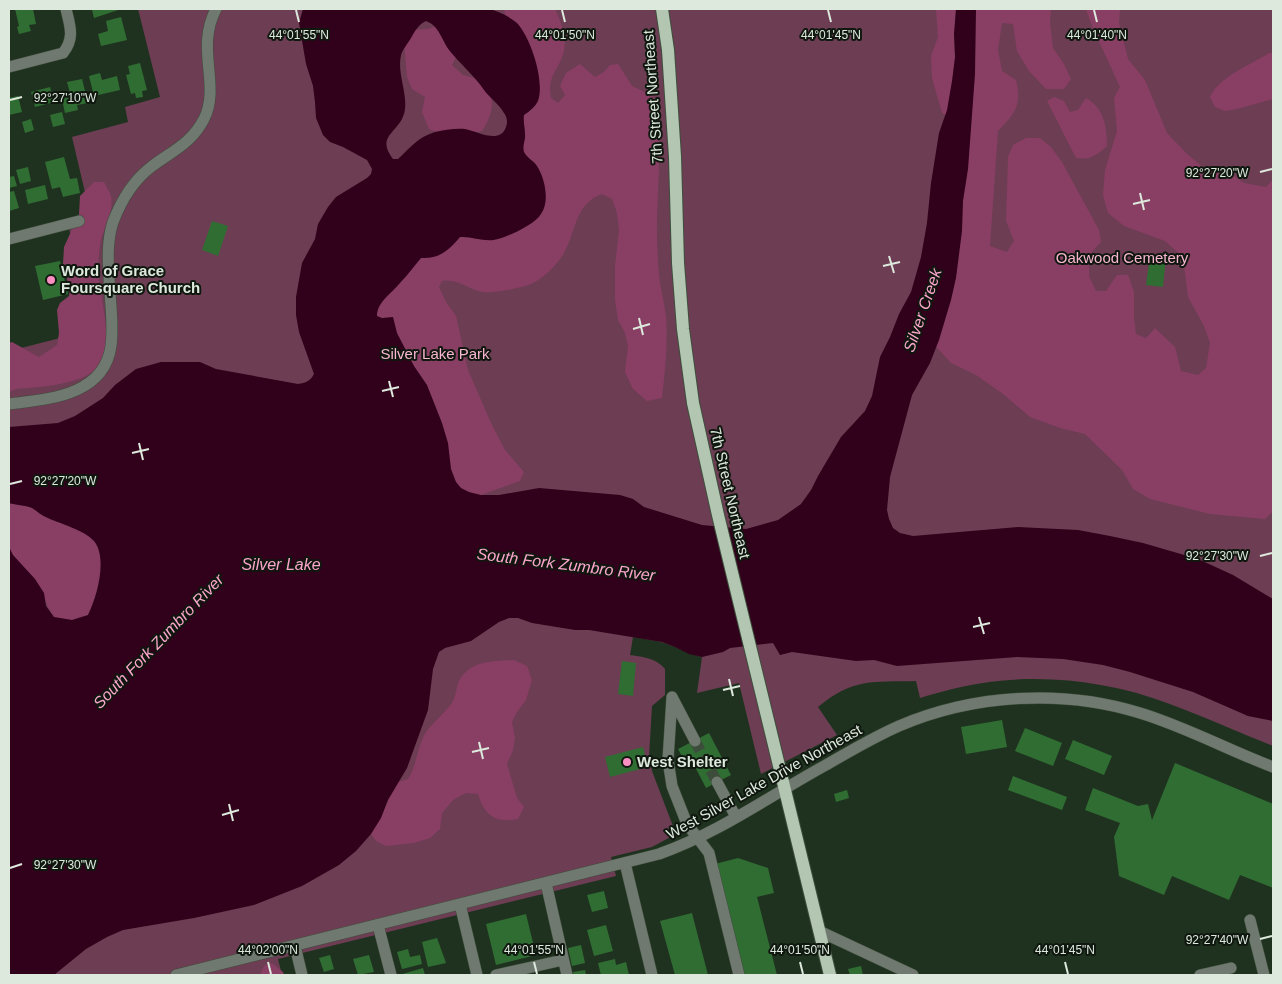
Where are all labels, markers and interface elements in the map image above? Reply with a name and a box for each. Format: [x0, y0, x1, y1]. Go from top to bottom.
text: 44°01'55"N [269, 28, 329, 42]
text: 44°01'50"N [535, 28, 595, 42]
text: 44°01'45"N [801, 28, 861, 42]
text: 44°01'40"N [1067, 28, 1127, 42]
street label: 7th Street Northeast [639, 29, 666, 165]
text: 92°27'10"W [34, 91, 97, 105]
text: 92°27'20"W [1186, 166, 1249, 180]
park label: Oakwood Cemetery [1056, 249, 1189, 266]
place label: Word of Grace Foursquare Church [61, 262, 200, 296]
water label: Silver Creek [900, 265, 945, 354]
marker: Word of Grace Foursquare Church [45, 274, 57, 286]
park label: Silver Lake Park [380, 345, 490, 362]
street label: 7th Street Northeast [707, 426, 754, 561]
text: 92°27'20"W [34, 474, 97, 488]
water label: South Fork Zumbro River [476, 545, 657, 584]
text: 92°27'30"W [1186, 549, 1249, 563]
water label: Silver Lake [241, 556, 321, 573]
water label: South Fork Zumbro River [90, 570, 227, 712]
street label: West Silver Lake Drive Northeast [663, 720, 865, 842]
place label: West Shelter [637, 753, 728, 770]
marker: West Shelter [621, 756, 633, 768]
text: 92°27'30"W [34, 858, 97, 872]
text: 92°27'40"W [1186, 933, 1249, 947]
text: 44°02'00"N [238, 943, 298, 957]
text: 44°01'55"N [504, 943, 564, 957]
text: 44°01'50"N [770, 943, 830, 957]
text: 44°01'45"N [1035, 943, 1095, 957]

